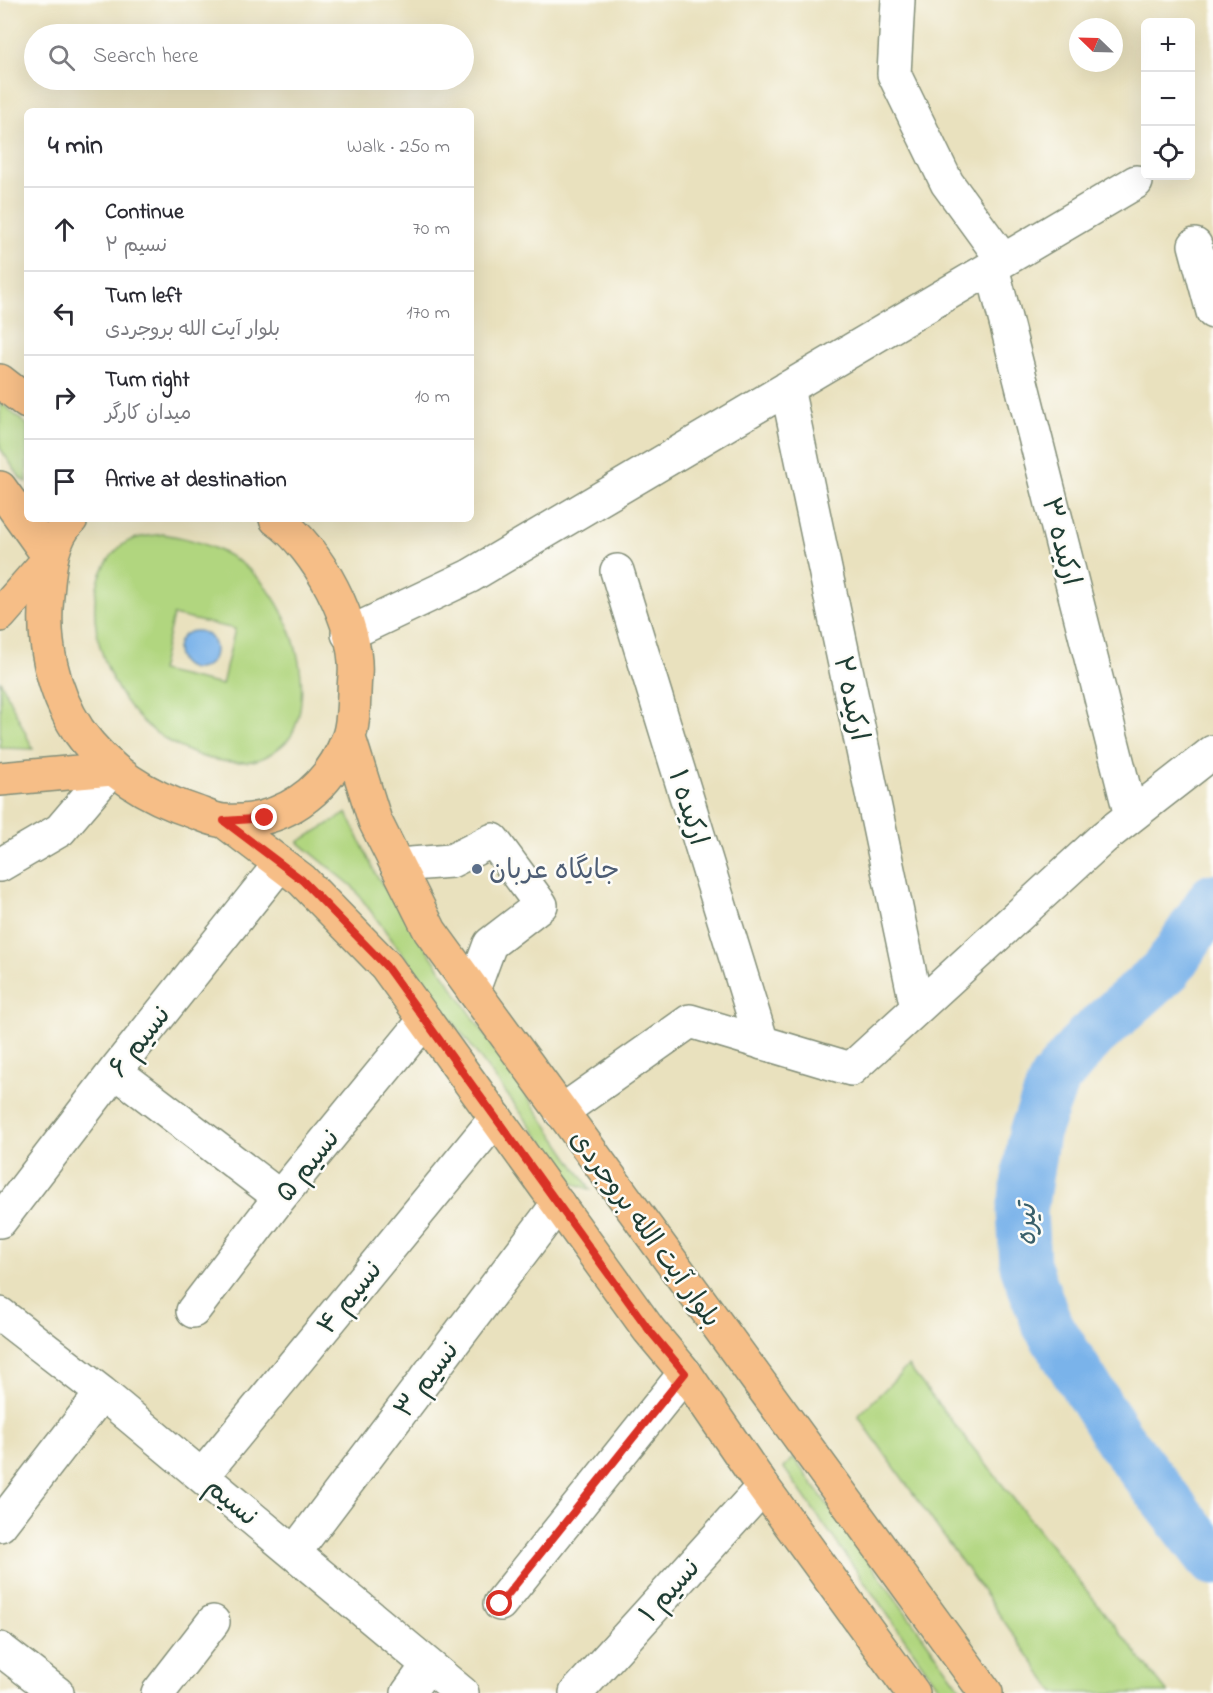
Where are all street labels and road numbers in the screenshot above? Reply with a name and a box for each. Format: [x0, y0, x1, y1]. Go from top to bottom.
street label: ارکیده ۳ [1030, 493, 1089, 590]
street label: ارکیده ۲ [822, 653, 878, 744]
street label: ارکیده ۱ [657, 765, 717, 850]
street label: نسیم ۶ [100, 998, 182, 1087]
street label: نسیم ۵ [267, 1122, 351, 1212]
street label: بلوار آیت الله بروجردی [559, 1122, 729, 1336]
street label: نسیم ۴ [309, 1253, 393, 1344]
street label: نسیم ۳ [386, 1334, 470, 1427]
street label: نسیم [195, 1469, 265, 1537]
street label: نسیم ۱ [631, 1551, 711, 1633]

